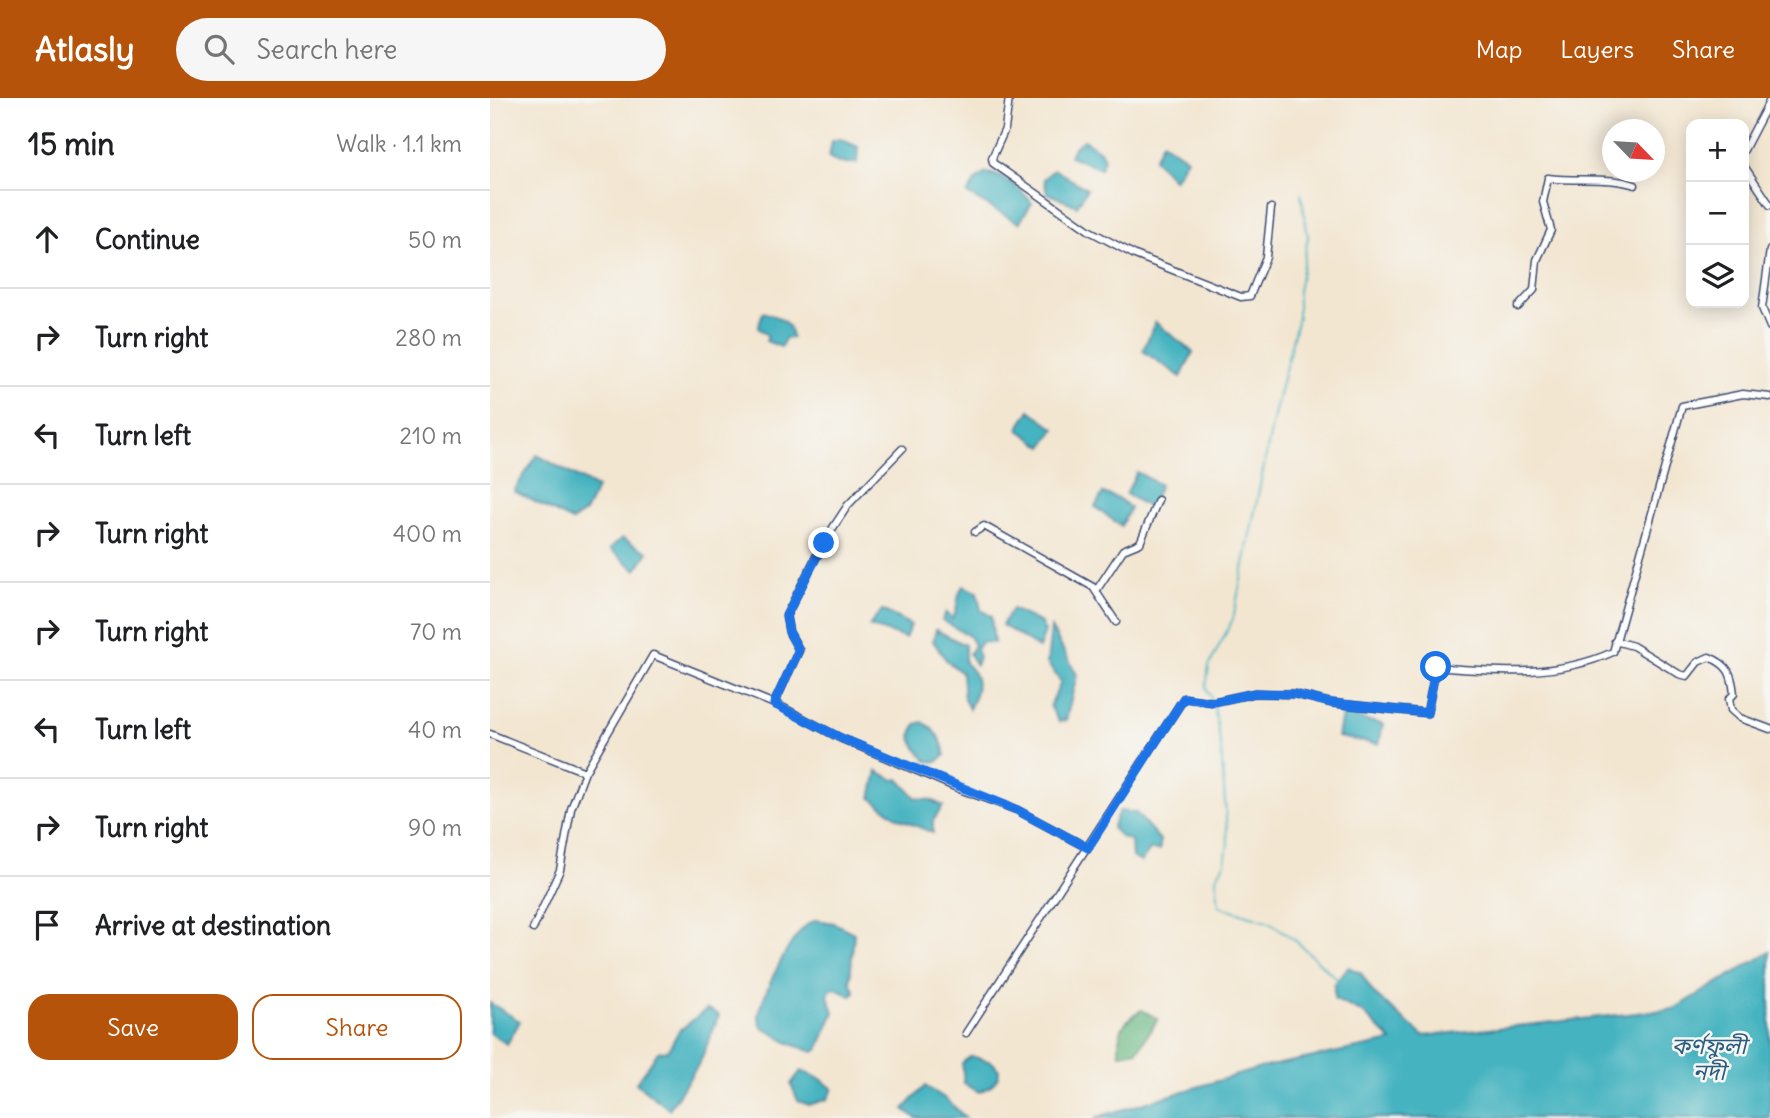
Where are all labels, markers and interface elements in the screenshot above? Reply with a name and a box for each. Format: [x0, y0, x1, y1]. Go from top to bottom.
search box [176, 18, 666, 81]
text: Atlasly [35, 28, 134, 70]
icon: search [200, 30, 238, 68]
text: Search here [256, 33, 397, 66]
text: Map [1476, 34, 1522, 64]
text: Layers [1560, 34, 1634, 64]
text: Share [1672, 34, 1735, 64]
north arrow [1602, 119, 1665, 182]
map controls [1686, 119, 1749, 308]
button: + [1686, 119, 1749, 182]
text: 15 min [28, 125, 115, 163]
text: Walk · 1.1 km [336, 129, 462, 158]
button: − [1686, 182, 1749, 245]
icon: ahead [28, 220, 66, 258]
text: Continue [95, 223, 200, 256]
text: 50 m [408, 225, 462, 254]
button: layers [1686, 245, 1749, 308]
icon: right [28, 318, 66, 356]
text: Turn right [95, 321, 208, 354]
text: 280 m [395, 323, 462, 352]
icon: left [28, 416, 66, 454]
text: Turn left [95, 419, 191, 452]
text: 210 m [399, 421, 462, 450]
icon: right [28, 514, 66, 552]
text: Turn right [95, 517, 208, 550]
text: 400 m [393, 519, 462, 548]
route end [808, 527, 839, 558]
icon: right [28, 612, 66, 650]
text: Turn right [95, 615, 208, 648]
text: 70 m [410, 617, 462, 646]
route start [1420, 651, 1451, 682]
icon: left [28, 710, 66, 748]
text: Turn left [95, 713, 191, 746]
text: 40 m [408, 715, 462, 744]
icon: right [28, 808, 66, 846]
text: Turn right [95, 811, 208, 844]
text: 90 m [408, 813, 462, 842]
icon: arrive [28, 906, 66, 944]
text: Arrive at destination [95, 909, 331, 942]
button: Save [28, 994, 238, 1060]
button: Share [252, 994, 462, 1060]
water label: কর্ণফুলী নদী [1672, 1031, 1750, 1086]

